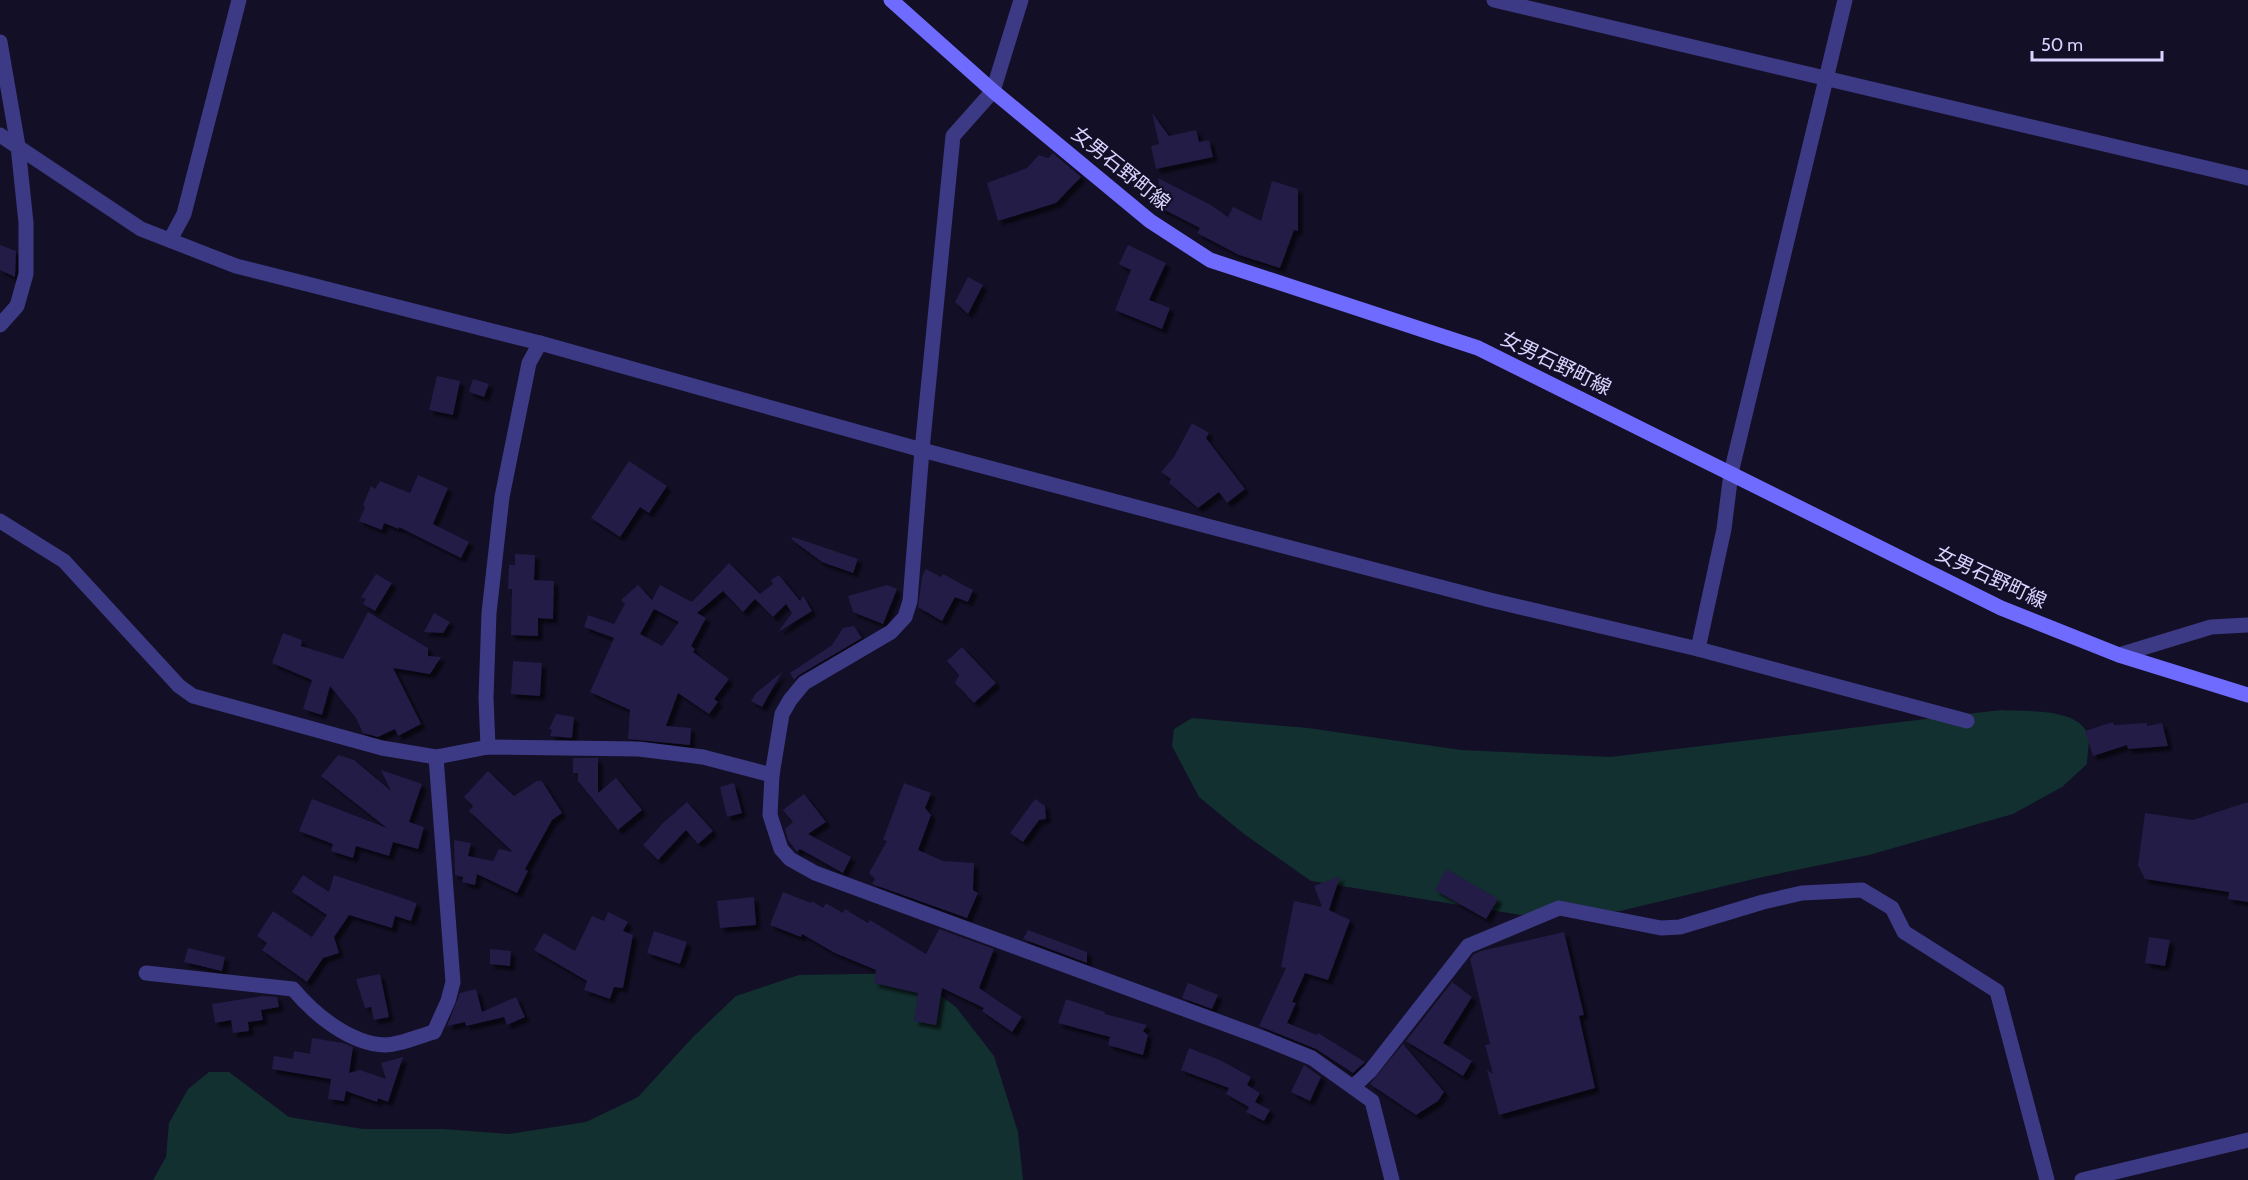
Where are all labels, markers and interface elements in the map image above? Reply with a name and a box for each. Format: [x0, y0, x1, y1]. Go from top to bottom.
scale bar [2032, 24, 2162, 62]
text: 50 m [2041, 34, 2083, 56]
street label: 女男石野町線 [1067, 121, 1175, 215]
street label: 女男石野町線 [1497, 326, 1615, 400]
street label: 女男石野町線 [1932, 541, 2050, 613]

